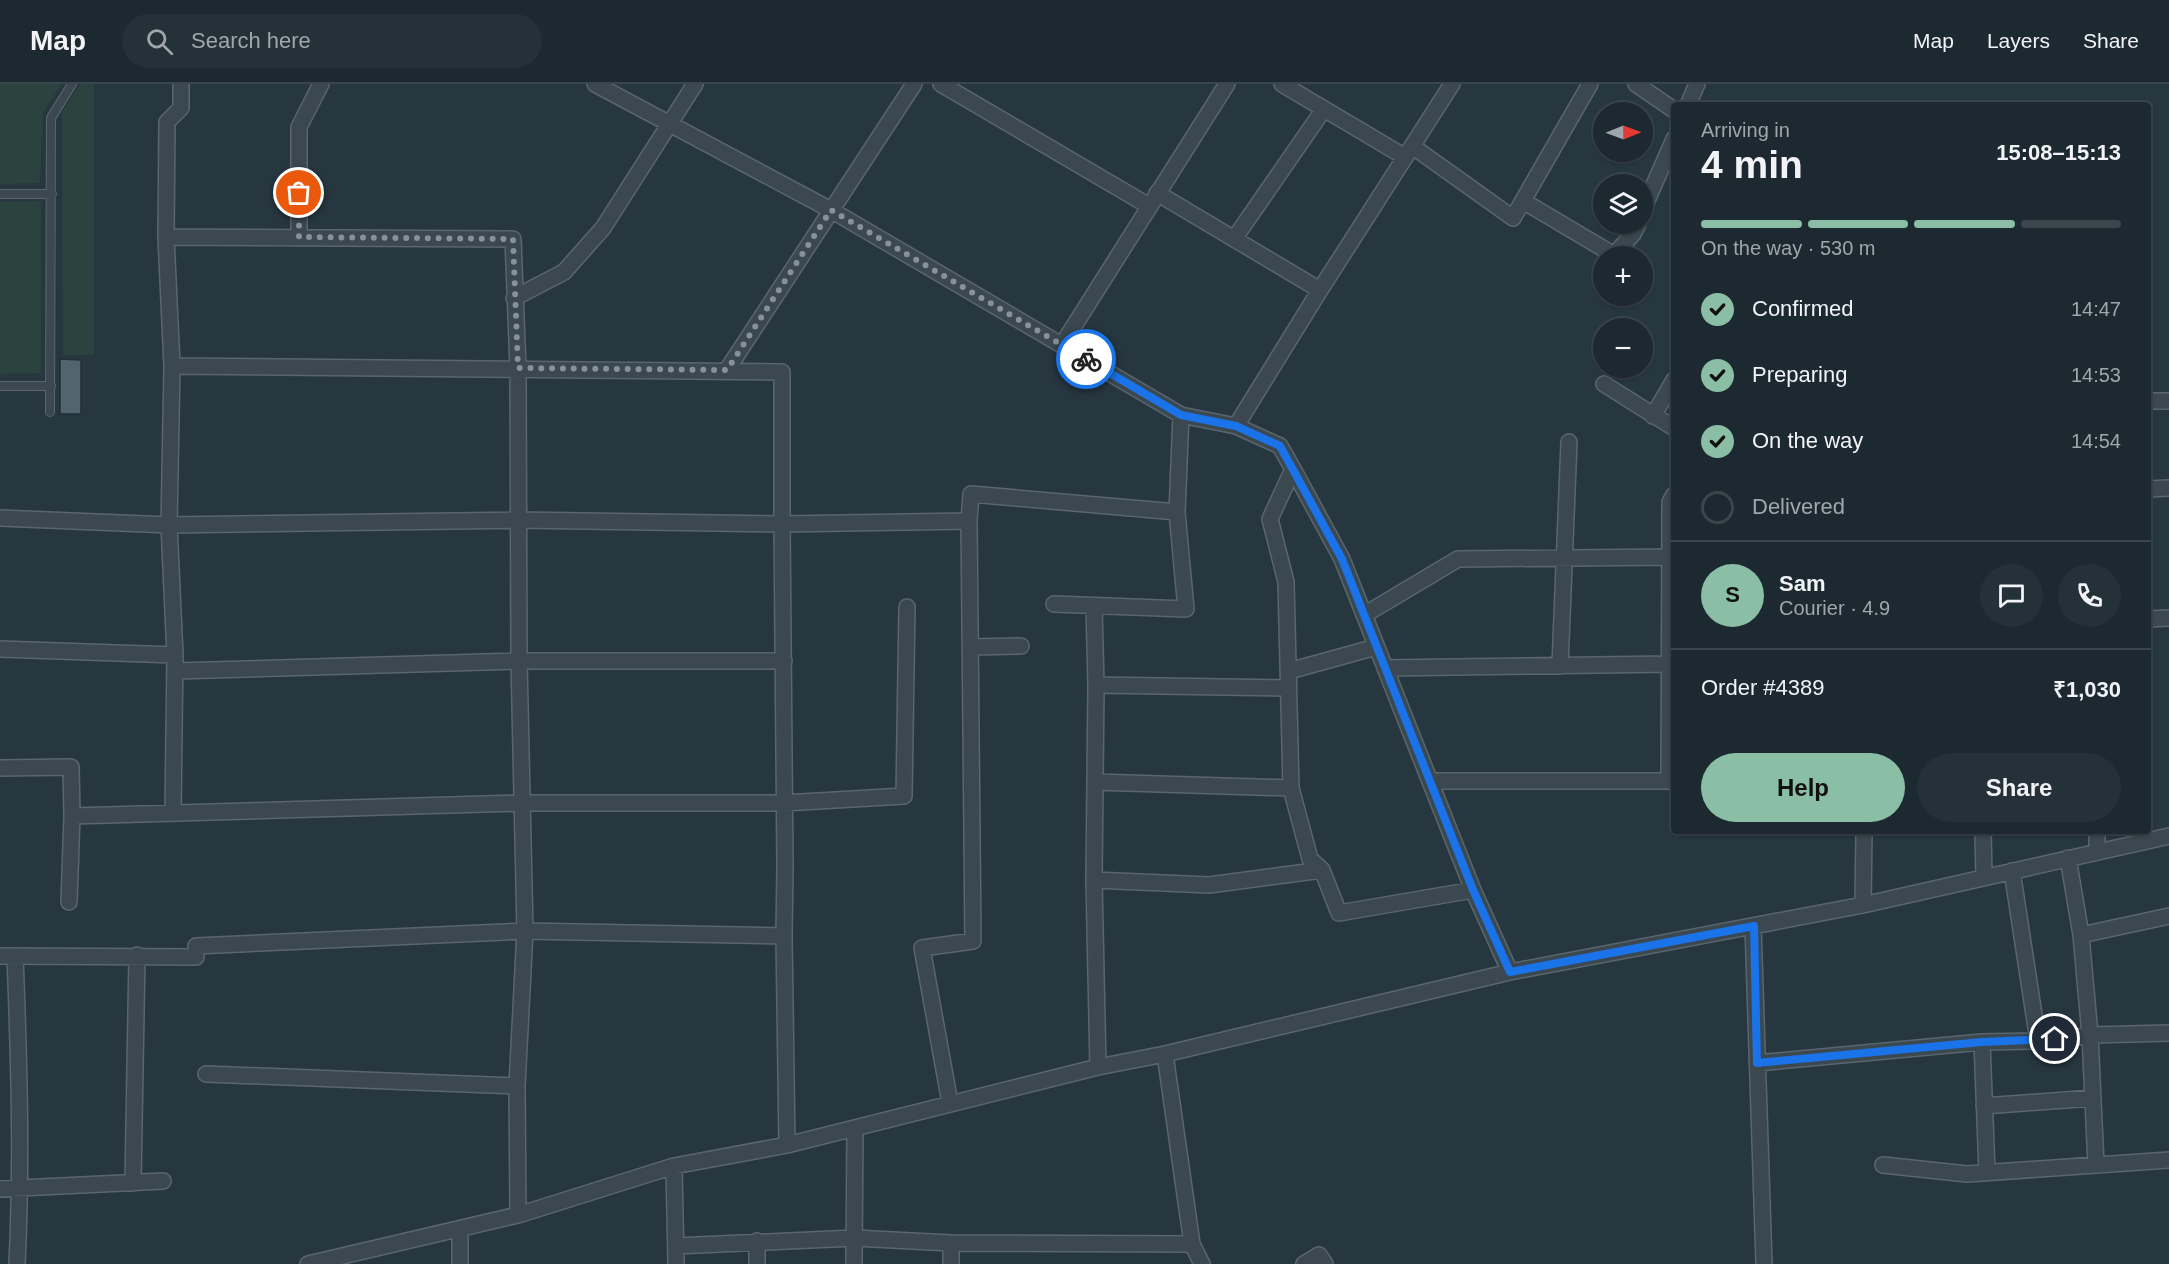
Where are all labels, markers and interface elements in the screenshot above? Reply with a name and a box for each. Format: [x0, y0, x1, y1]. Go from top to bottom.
search box [122, 14, 542, 68]
text: Map [30, 25, 86, 56]
icon: search [143, 25, 176, 58]
text: Search here [191, 28, 311, 53]
text: Map [1913, 29, 1954, 52]
text: Layers [1987, 29, 2050, 52]
text: Share [2083, 29, 2139, 52]
north arrow [1593, 102, 1653, 162]
map controls [1593, 102, 1653, 378]
text: Arriving in [1701, 119, 1790, 141]
text: 15:08–15:13 [1996, 140, 2121, 165]
text: 4 min [1701, 143, 1803, 186]
pin [273, 167, 324, 218]
button: layers [1593, 174, 1653, 234]
icon: bag [282, 176, 315, 209]
text: On the way · 530 m [1701, 237, 1876, 259]
button: + [1593, 246, 1653, 306]
icon: check [1701, 293, 1734, 326]
text: Confirmed [1752, 296, 1853, 321]
text: 14:47 [2071, 298, 2121, 320]
button: − [1593, 318, 1653, 378]
courier [1056, 329, 1116, 389]
icon: bike [1070, 343, 1103, 376]
icon: check [1701, 359, 1734, 392]
text: Preparing [1752, 362, 1847, 387]
text: 14:53 [2071, 364, 2121, 386]
icon: check [1701, 425, 1734, 458]
text: On the way [1752, 428, 1863, 453]
text: 14:54 [2071, 430, 2121, 452]
text: Delivered [1752, 494, 1845, 519]
button: chat [1980, 564, 2043, 627]
button: phone [2058, 564, 2121, 627]
text: Sam [1779, 571, 1825, 596]
text: S [1725, 582, 1740, 607]
text: Courier · 4.9 [1779, 597, 1890, 619]
text: Order #4389 [1701, 675, 1825, 700]
text: ₹1,030 [2053, 677, 2121, 702]
button: Help [1701, 753, 1905, 822]
button: Share [1917, 753, 2121, 822]
pin [2029, 1013, 2080, 1064]
icon: home [2038, 1022, 2071, 1055]

